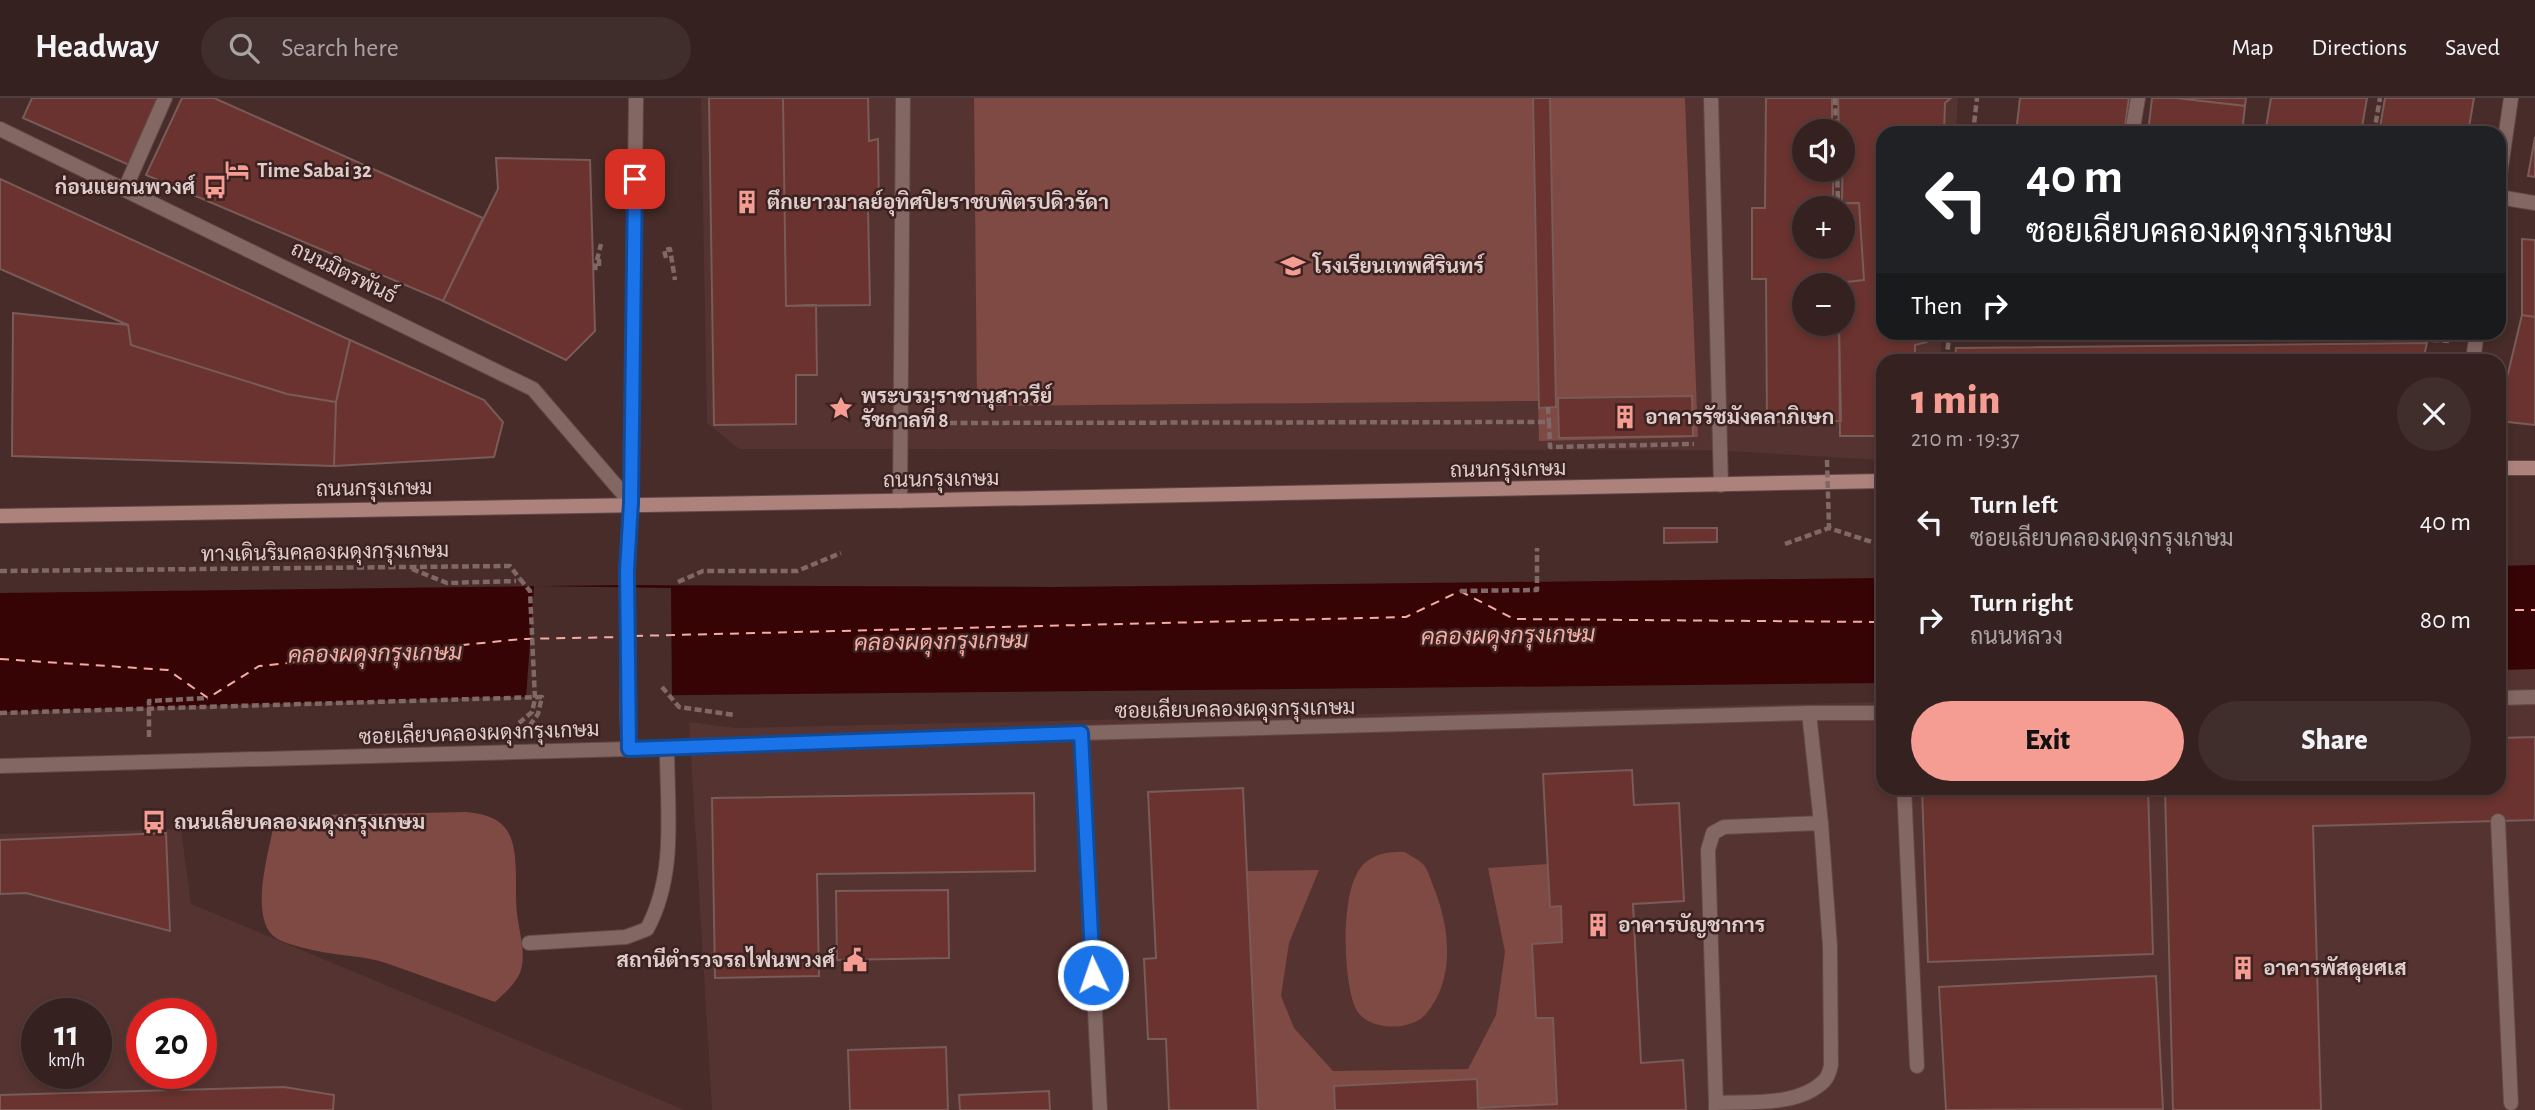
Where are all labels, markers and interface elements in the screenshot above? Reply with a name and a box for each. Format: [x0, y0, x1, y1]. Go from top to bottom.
search box [201, 17, 691, 80]
icon: search [225, 29, 263, 67]
text: Headway [35, 31, 159, 64]
text: Search here [281, 35, 399, 61]
text: Map [2231, 36, 2273, 60]
text: Directions [2311, 36, 2407, 60]
text: Saved [2445, 36, 2500, 60]
map controls [1792, 119, 1855, 336]
button: sound [1792, 119, 1855, 182]
pin [605, 149, 665, 209]
text: 40 m [2026, 153, 2123, 202]
icon: left [1911, 154, 2002, 245]
hotel icon: Time Sabai 32 [223, 156, 251, 184]
place label: Time Sabai 32 [257, 160, 372, 181]
icon: arrive [616, 160, 654, 198]
bus stop icon: ก่อนแยกนพวงศ์ [201, 173, 229, 201]
place label: ก่อนแยกนพวงศ์ [55, 174, 196, 198]
building icon: ตึกเยาวมาลย์อุทิศปิยราชบพิตรปดิวรัดา [733, 188, 761, 216]
place label: ตึกเยาวมาลย์อุทิศปิยราชบพิตรปดิวรัดา [767, 189, 1109, 217]
button: + [1792, 196, 1855, 259]
text: ซอยเลียบคลองผดุงกรุงเกษม [2026, 216, 2393, 248]
street label: ถนนมิตรพันธ์ [288, 234, 402, 307]
school or university icon: โรงเรียนเทพศิรินทร์ [1279, 252, 1307, 280]
place label: โรงเรียนเทพศิรินทร์ [1311, 252, 1485, 277]
button: − [1792, 273, 1855, 336]
icon: right [1976, 287, 2014, 325]
text: Then [1911, 293, 1962, 319]
button: close [2397, 377, 2471, 451]
text: 1 min [1911, 379, 2000, 421]
place label: พระบรมราชานุสาวรีย์ รัชกาลที่ 8 [861, 383, 1053, 431]
place icon: พระบรมราชานุสาวรีย์ รัชกาลที่ 8 [827, 394, 855, 422]
building icon: อาคารรัชมังคลาภิเษก [1611, 403, 1639, 431]
place label: อาคารรัชมังคลาภิเษก [1645, 405, 1834, 428]
text: 210 m · 19:37 [1911, 428, 2020, 451]
street label: ถนนกรุงเกษม [1450, 458, 1566, 484]
street label: ถนนกรุงเกษม [883, 468, 999, 494]
street label: ถนนกรุงเกษม [316, 477, 432, 503]
text: Turn left [1970, 492, 2058, 518]
icon: left [1911, 503, 1949, 541]
text: 40 m [2420, 509, 2471, 535]
text: ซอยเลียบคลองผดุงกรุงเกษม [1970, 528, 2234, 551]
street label: ทางเดินริมคลองผดุงกรุงเกษม [201, 538, 449, 568]
text: Turn right [1970, 590, 2073, 616]
icon: right [1911, 601, 1949, 639]
text: 80 m [2420, 607, 2471, 633]
water label: คลองผดุงกรุงเกษม [1421, 623, 1595, 653]
text: ถนนหลวง [1970, 626, 2063, 649]
water label: คลองผดุงกรุงเกษม [854, 629, 1028, 659]
water label: คลองผดุงกรุงเกษม [288, 641, 462, 671]
street label: ซอยเลียบคลองผดุงกรุงเกษม [1114, 694, 1356, 725]
button: Exit [1911, 701, 2184, 781]
button: Share [2198, 701, 2471, 781]
street label: ซอยเลียบคลองผดุงกรุงเกษม [358, 716, 600, 751]
bus stop icon: ถนนเลียบคลองผดุงกรุงเกษม [140, 808, 168, 836]
place label: ถนนเลียบคลองผดุงกรุงเกษม [174, 809, 425, 837]
building icon: อาคารบัญชาการ [1584, 911, 1612, 939]
place label: อาคารบัญชาการ [1618, 913, 1765, 938]
position arrow [1056, 938, 1130, 1012]
place label: สถานีตำรวจรถไฟนพวงศ์ [616, 946, 836, 971]
public building icon: สถานีตำรวจรถไฟนพวงศ์ [841, 946, 869, 974]
building icon: อาคารพัสดุยศเส [2229, 954, 2257, 982]
place label: อาคารพัสดุยศเส [2263, 956, 2407, 983]
speed limit sign: 20 [126, 998, 217, 1089]
text: 11 [54, 1017, 79, 1052]
text: km/h [48, 1052, 85, 1070]

